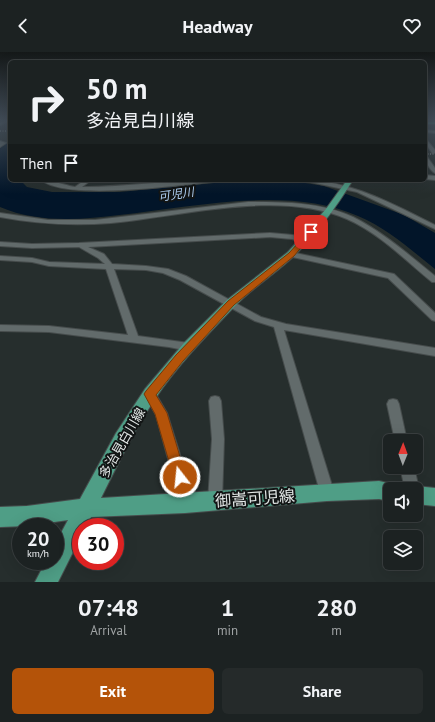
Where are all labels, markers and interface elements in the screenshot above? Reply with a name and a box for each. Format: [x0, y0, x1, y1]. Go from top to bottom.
icon: back [12, 15, 34, 37]
text: Headway [182, 15, 253, 38]
icon: heart [401, 15, 423, 37]
text: 50 m [86, 70, 147, 107]
icon: right [20, 76, 72, 128]
text: 多治見白川線 [86, 109, 194, 132]
icon: arrive [60, 152, 82, 174]
text: Then [20, 154, 52, 173]
water label: 可児川 [157, 184, 197, 204]
pin [294, 215, 328, 249]
icon: arrive [300, 221, 322, 243]
street label: 多治見白川線 [95, 405, 149, 481]
north arrow [383, 434, 423, 474]
map controls [383, 434, 423, 570]
position arrow [159, 456, 201, 498]
button: sound [383, 482, 423, 522]
street label: 御嵩可児線 [214, 485, 296, 511]
speed limit sign: 30 [72, 518, 124, 570]
text: 20 [27, 526, 49, 552]
button: layers [383, 530, 423, 570]
text: km/h [27, 547, 49, 560]
text: 07:48 [78, 592, 139, 623]
text: 1 [221, 592, 234, 623]
text: 280 [316, 592, 357, 623]
text: Arrival [90, 622, 127, 639]
text: min [217, 622, 238, 639]
text: m [331, 622, 342, 639]
button: Exit [12, 668, 214, 714]
button: Share [222, 668, 423, 714]

